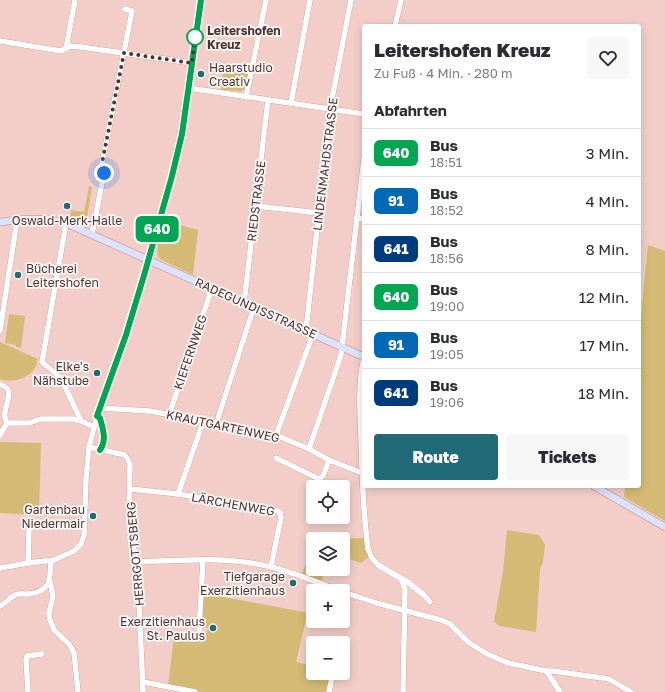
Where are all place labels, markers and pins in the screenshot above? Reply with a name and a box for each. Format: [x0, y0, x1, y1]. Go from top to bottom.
place label: Leitershofen Kreuz [207, 23, 281, 52]
marker: Leitershofen Kreuz [186, 28, 204, 46]
place label: Haarstudio Creativ [209, 60, 273, 89]
marker: Haarstudio Creativ [196, 69, 206, 79]
marker: Oswald-Merk-Halle [62, 201, 72, 211]
place label: Oswald-Merk-Halle [12, 213, 122, 228]
place label: Bücherei Leitershofen [26, 261, 99, 290]
marker: Bücherei Leitershofen [13, 270, 23, 280]
place label: Elke's Nähstube [33, 359, 89, 388]
marker: Elke's Nähstube [92, 368, 102, 378]
place label: Gartenbau Niedermair [21, 502, 85, 531]
marker: Gartenbau Niedermair [88, 511, 98, 521]
place label: Tiefgarage Exerzitienhaus [200, 569, 285, 598]
marker: Tiefgarage Exerzitienhaus [288, 578, 298, 588]
place label: Exerzitienhaus St. Paulus [120, 614, 205, 643]
marker: Exerzitienhaus St. Paulus [208, 623, 218, 633]

